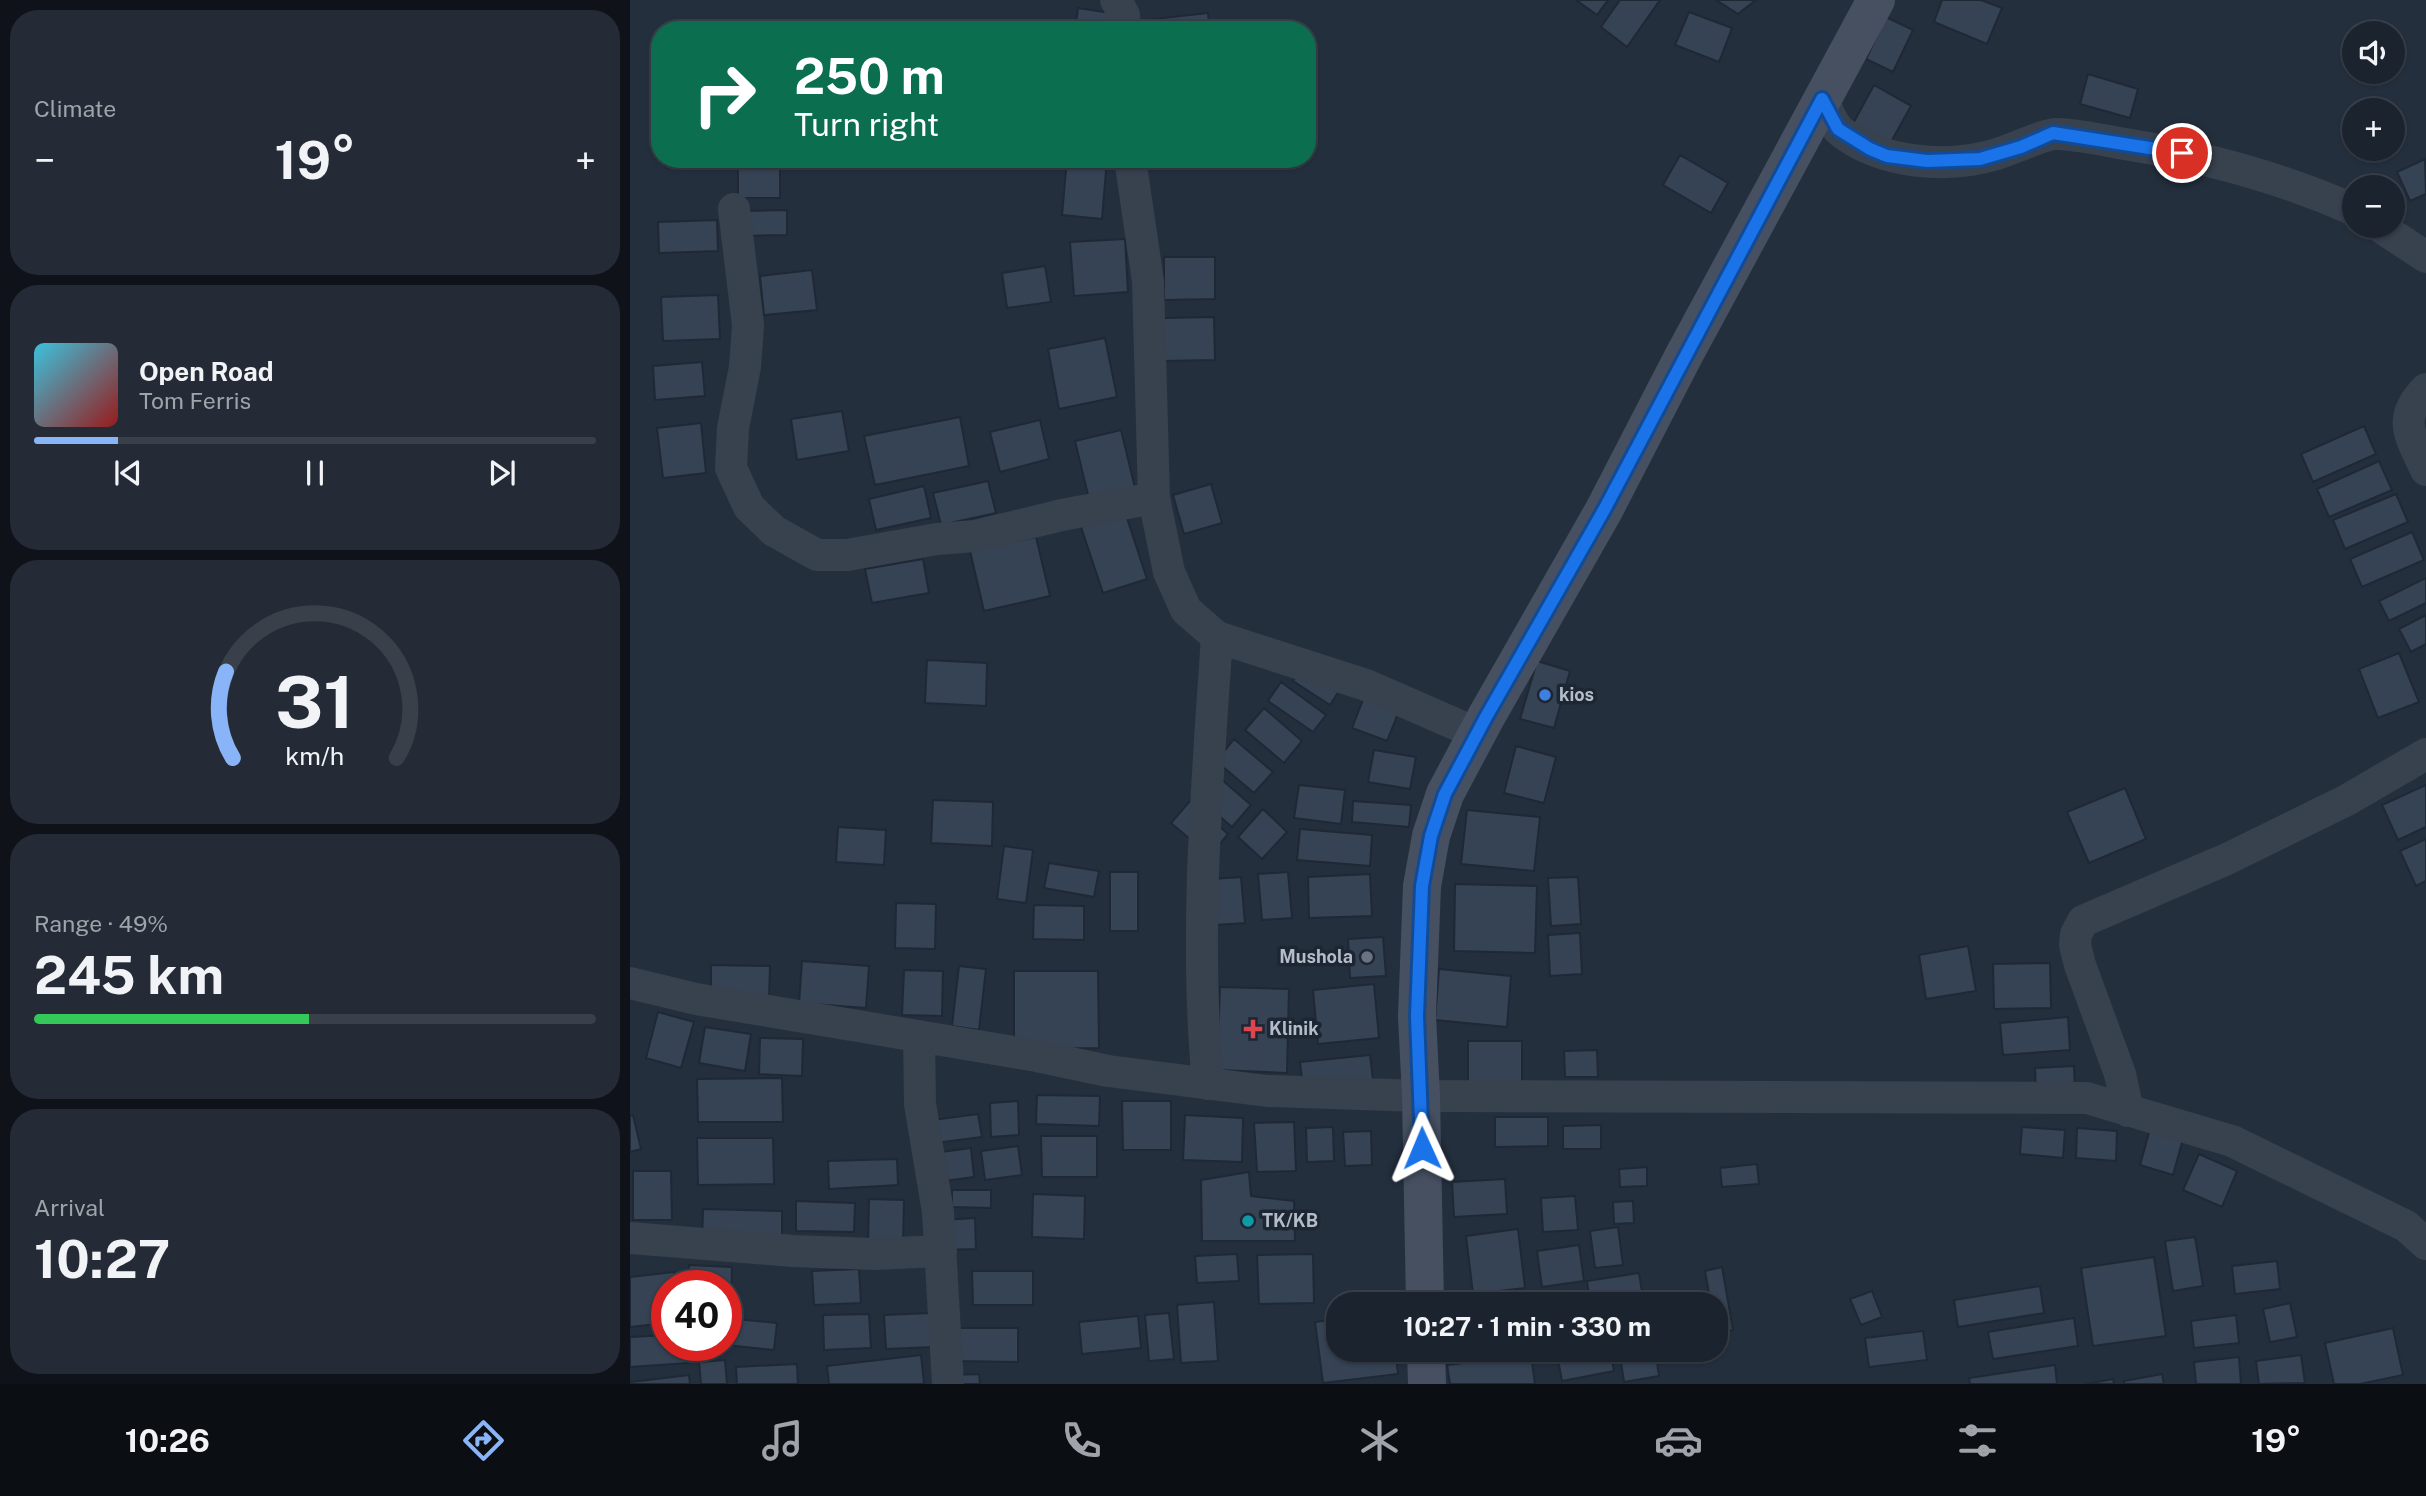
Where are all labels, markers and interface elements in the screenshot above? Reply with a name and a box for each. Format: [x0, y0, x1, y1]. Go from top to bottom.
map controls [2342, 21, 2405, 238]
button: sound [2342, 21, 2405, 84]
text: 250 m [794, 47, 945, 105]
icon: right [679, 49, 770, 140]
text: Climate [34, 95, 116, 122]
button: + [2342, 98, 2405, 161]
text: Turn right [794, 106, 939, 143]
pin [2152, 123, 2212, 183]
text: 19° [274, 130, 356, 191]
icon: arrive [2163, 134, 2201, 172]
text: − [34, 138, 55, 183]
text: + [575, 138, 596, 183]
button: − [2342, 175, 2405, 238]
text: Open Road [139, 356, 274, 387]
text: Tom Ferris [139, 387, 251, 414]
icon: previous [109, 454, 147, 492]
icon: pause [296, 454, 334, 492]
icon: next [483, 454, 521, 492]
text: 31 [275, 659, 355, 744]
place label: kios [1559, 684, 1594, 705]
marker: kios [1537, 687, 1553, 703]
text: km/h [286, 741, 344, 771]
text: Range · 49% [34, 910, 168, 937]
text: 245 km [34, 945, 224, 1006]
place label: Mushola [1279, 946, 1353, 967]
marker: Mushola [1359, 949, 1375, 965]
place label: Klinik [1269, 1018, 1319, 1039]
marker: Klinik [1243, 1019, 1263, 1039]
position arrow [1385, 1111, 1459, 1185]
text: Arrival [34, 1194, 105, 1221]
place label: TK/KB [1262, 1210, 1318, 1231]
marker: TK/KB [1240, 1213, 1256, 1229]
text: 10:27 [34, 1229, 170, 1290]
speed limit sign: 40 [651, 1270, 742, 1361]
text: 10:27 · 1 min · 330 m [1403, 1311, 1651, 1342]
icon: directions [459, 1416, 508, 1465]
icon: music [758, 1416, 807, 1465]
icon: phone [1057, 1416, 1106, 1465]
icon: climate [1355, 1416, 1404, 1465]
icon: car [1654, 1416, 1703, 1465]
icon: filters [1953, 1416, 2002, 1465]
text: 10:26 [125, 1422, 210, 1459]
text: 19° [2251, 1422, 2301, 1459]

